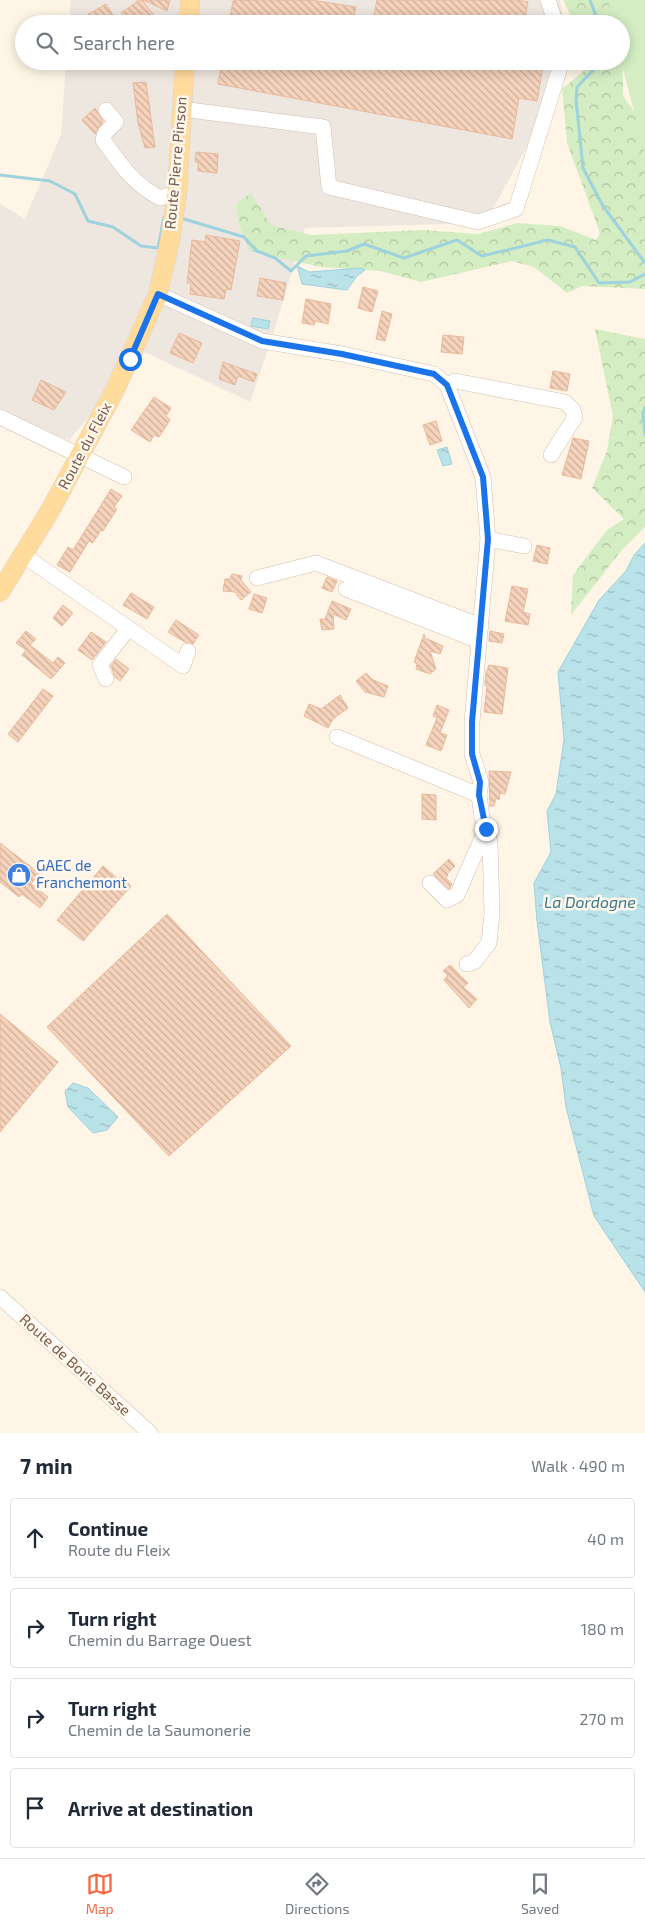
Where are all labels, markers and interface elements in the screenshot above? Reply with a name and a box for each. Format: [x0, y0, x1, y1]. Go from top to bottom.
search box [15, 15, 630, 70]
icon: search [33, 29, 61, 57]
text: Search here [73, 31, 175, 54]
street label: Route Pierre Pinson [160, 96, 190, 230]
route start [119, 348, 142, 371]
street label: Route du Fleix [54, 399, 115, 492]
route end [475, 818, 498, 841]
place label: GAEC de Franchemont [36, 856, 127, 891]
shop icon: GAEC de Franchemont [6, 862, 32, 888]
water label: La Dordogne [544, 892, 636, 911]
street label: Route de Borie Basse [16, 1310, 135, 1419]
text: 7 min [20, 1453, 73, 1478]
text: Walk · 490 m [531, 1456, 625, 1475]
text: Continue [68, 1517, 148, 1540]
icon: ahead [21, 1524, 49, 1552]
text: 40 m [587, 1529, 624, 1548]
text: Route du Fleix [68, 1540, 171, 1559]
text: Turn right [68, 1607, 156, 1630]
icon: right [21, 1614, 49, 1642]
text: 180 m [581, 1619, 624, 1638]
text: Chemin du Barrage Ouest [68, 1630, 252, 1649]
text: Turn right [68, 1697, 156, 1720]
icon: right [21, 1704, 49, 1732]
text: 270 m [580, 1709, 624, 1728]
text: Chemin de la Saumonerie [68, 1720, 251, 1739]
icon: arrive [21, 1794, 49, 1822]
text: Arrive at destination [68, 1797, 253, 1820]
tab: Map [86, 1870, 114, 1917]
tab: Directions [285, 1870, 350, 1917]
tab: Saved [521, 1870, 559, 1917]

